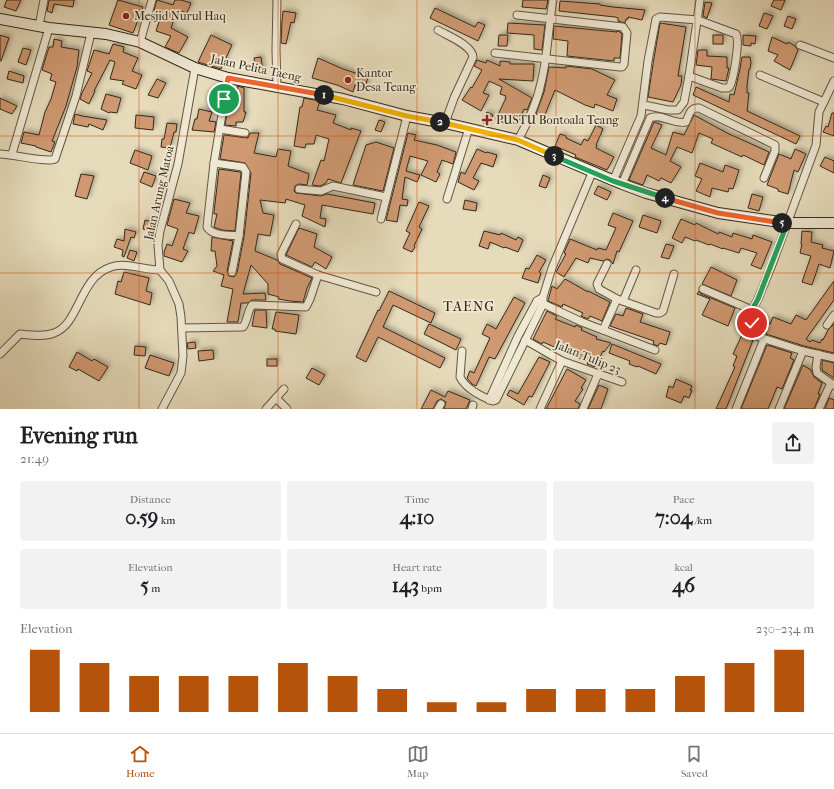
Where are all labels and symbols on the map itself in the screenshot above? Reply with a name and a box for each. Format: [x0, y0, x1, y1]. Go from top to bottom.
place label: Mesjid Nurul Haq [134, 9, 226, 23]
marker: Mesjid Nurul Haq [121, 11, 131, 21]
street label: Jalan Pelita Taeng [208, 51, 303, 85]
place label: Kantor Desa Teang [356, 66, 416, 94]
marker: Kantor Desa Teang [343, 75, 353, 85]
pin [207, 82, 241, 116]
pin: 1 [314, 85, 334, 105]
pin: 2 [430, 112, 450, 132]
place label: PUSTU Bontoala Teang [496, 113, 619, 127]
marker: PUSTU Bontoala Teang [481, 114, 493, 126]
street label: Jalan Arung Matoa [141, 144, 177, 242]
pin: 3 [544, 146, 564, 166]
pin: 4 [655, 188, 675, 208]
pin: 5 [772, 213, 792, 233]
district label: TAENG [443, 298, 495, 315]
pin [735, 306, 769, 340]
street label: Jalan Tulip 23 [552, 337, 623, 377]

